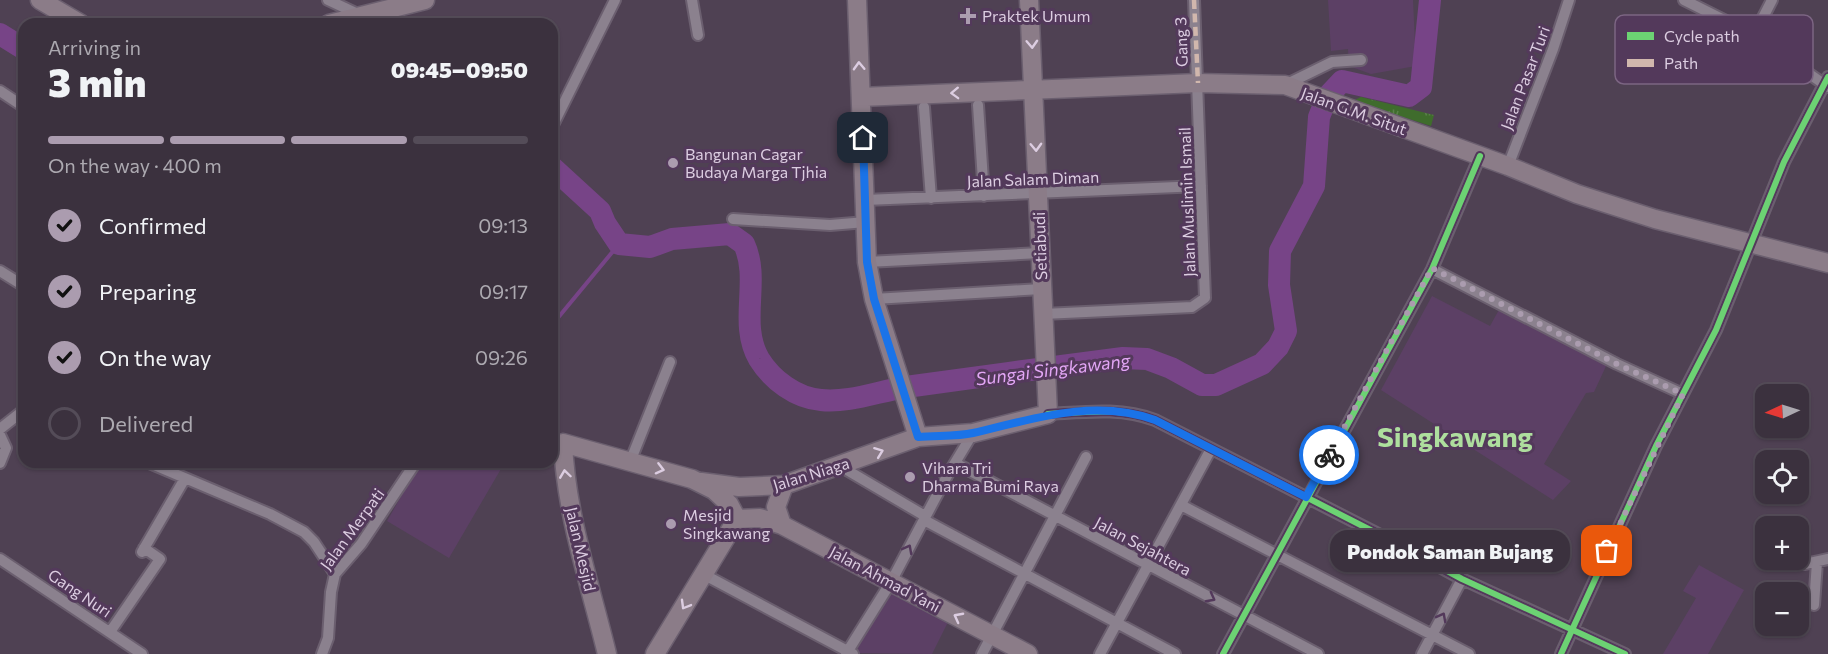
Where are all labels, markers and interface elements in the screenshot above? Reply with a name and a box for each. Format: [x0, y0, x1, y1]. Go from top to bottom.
place label: Praktek Umum [982, 6, 1090, 25]
marker: Praktek Umum [959, 7, 977, 25]
legend [1615, 15, 1813, 84]
street label: Gang 3 [1170, 17, 1191, 67]
street label: Jalan Pasar Turi [1496, 23, 1553, 132]
text: Cycle path [1664, 26, 1740, 45]
text: Arriving in [48, 35, 141, 59]
one-way arrow [1025, 40, 1038, 49]
text: Path [1664, 53, 1698, 72]
text: 09:45–09:50 [391, 56, 528, 83]
text: 3 min [48, 57, 146, 105]
one-way arrow [853, 62, 866, 71]
street label: Jalan G.M. Situt [1299, 83, 1410, 139]
one-way arrow [950, 87, 959, 100]
pin [837, 112, 888, 163]
icon: home [846, 121, 879, 154]
street label: Jalan Muslimin Ismail [1174, 127, 1199, 277]
one-way arrow [1030, 143, 1043, 152]
place label: Bangunan Cagar Budaya Marga Tjhia [685, 144, 827, 181]
text: On the way · 400 m [48, 153, 222, 177]
marker: Bangunan Cagar Budaya Marga Tjhia [666, 156, 680, 170]
street label: Jalan Salam Diman [967, 167, 1099, 190]
icon: check [48, 209, 81, 242]
street label: Setiabudi [1029, 211, 1050, 281]
text: Confirmed [99, 212, 206, 239]
text: 09:13 [478, 213, 528, 237]
icon: check [48, 275, 81, 308]
text: Preparing [99, 278, 196, 305]
text: 09:17 [479, 279, 528, 303]
icon: check [48, 341, 81, 374]
text: On the way [99, 344, 211, 371]
text: 09:26 [475, 345, 528, 369]
water label: Sungai Singkawang [974, 348, 1133, 389]
north arrow [1755, 384, 1809, 438]
map controls [1755, 384, 1809, 636]
text: Delivered [99, 410, 193, 437]
district label: Singkawang [1377, 419, 1533, 453]
courier [1299, 425, 1359, 485]
icon: bike [1313, 439, 1346, 472]
one-way arrow [874, 447, 884, 460]
button: locate [1755, 450, 1809, 504]
street label: Jalan Niaga [770, 453, 851, 494]
place label: Vihara Tri Dharma Bumi Raya [922, 458, 1059, 495]
one-way arrow [655, 461, 665, 474]
one-way arrow [560, 470, 572, 479]
marker: Vihara Tri Dharma Bumi Raya [903, 470, 917, 484]
street label: Jalan Merpati [316, 484, 388, 573]
street label: Jalan Mesjid [563, 505, 600, 593]
place label: Mesjid Singkawang [683, 505, 770, 542]
street label: Jalan Sejahtera [1092, 512, 1195, 579]
button: + [1755, 516, 1809, 570]
marker: Mesjid Singkawang [664, 517, 678, 531]
pin [1581, 525, 1632, 576]
callout: Pondok Saman Bujang [1331, 530, 1571, 572]
icon: bag [1590, 534, 1623, 567]
text: Pondok Saman Bujang [1347, 539, 1553, 563]
street label: Jalan Ahmad Yani [826, 541, 944, 616]
one-way arrow [901, 545, 912, 555]
street label: Gang Nuri [45, 564, 116, 621]
button: − [1755, 582, 1809, 636]
one-way arrow [1205, 591, 1215, 602]
one-way arrow [681, 599, 692, 609]
one-way arrow [1435, 612, 1446, 623]
one-way arrow [954, 613, 964, 624]

